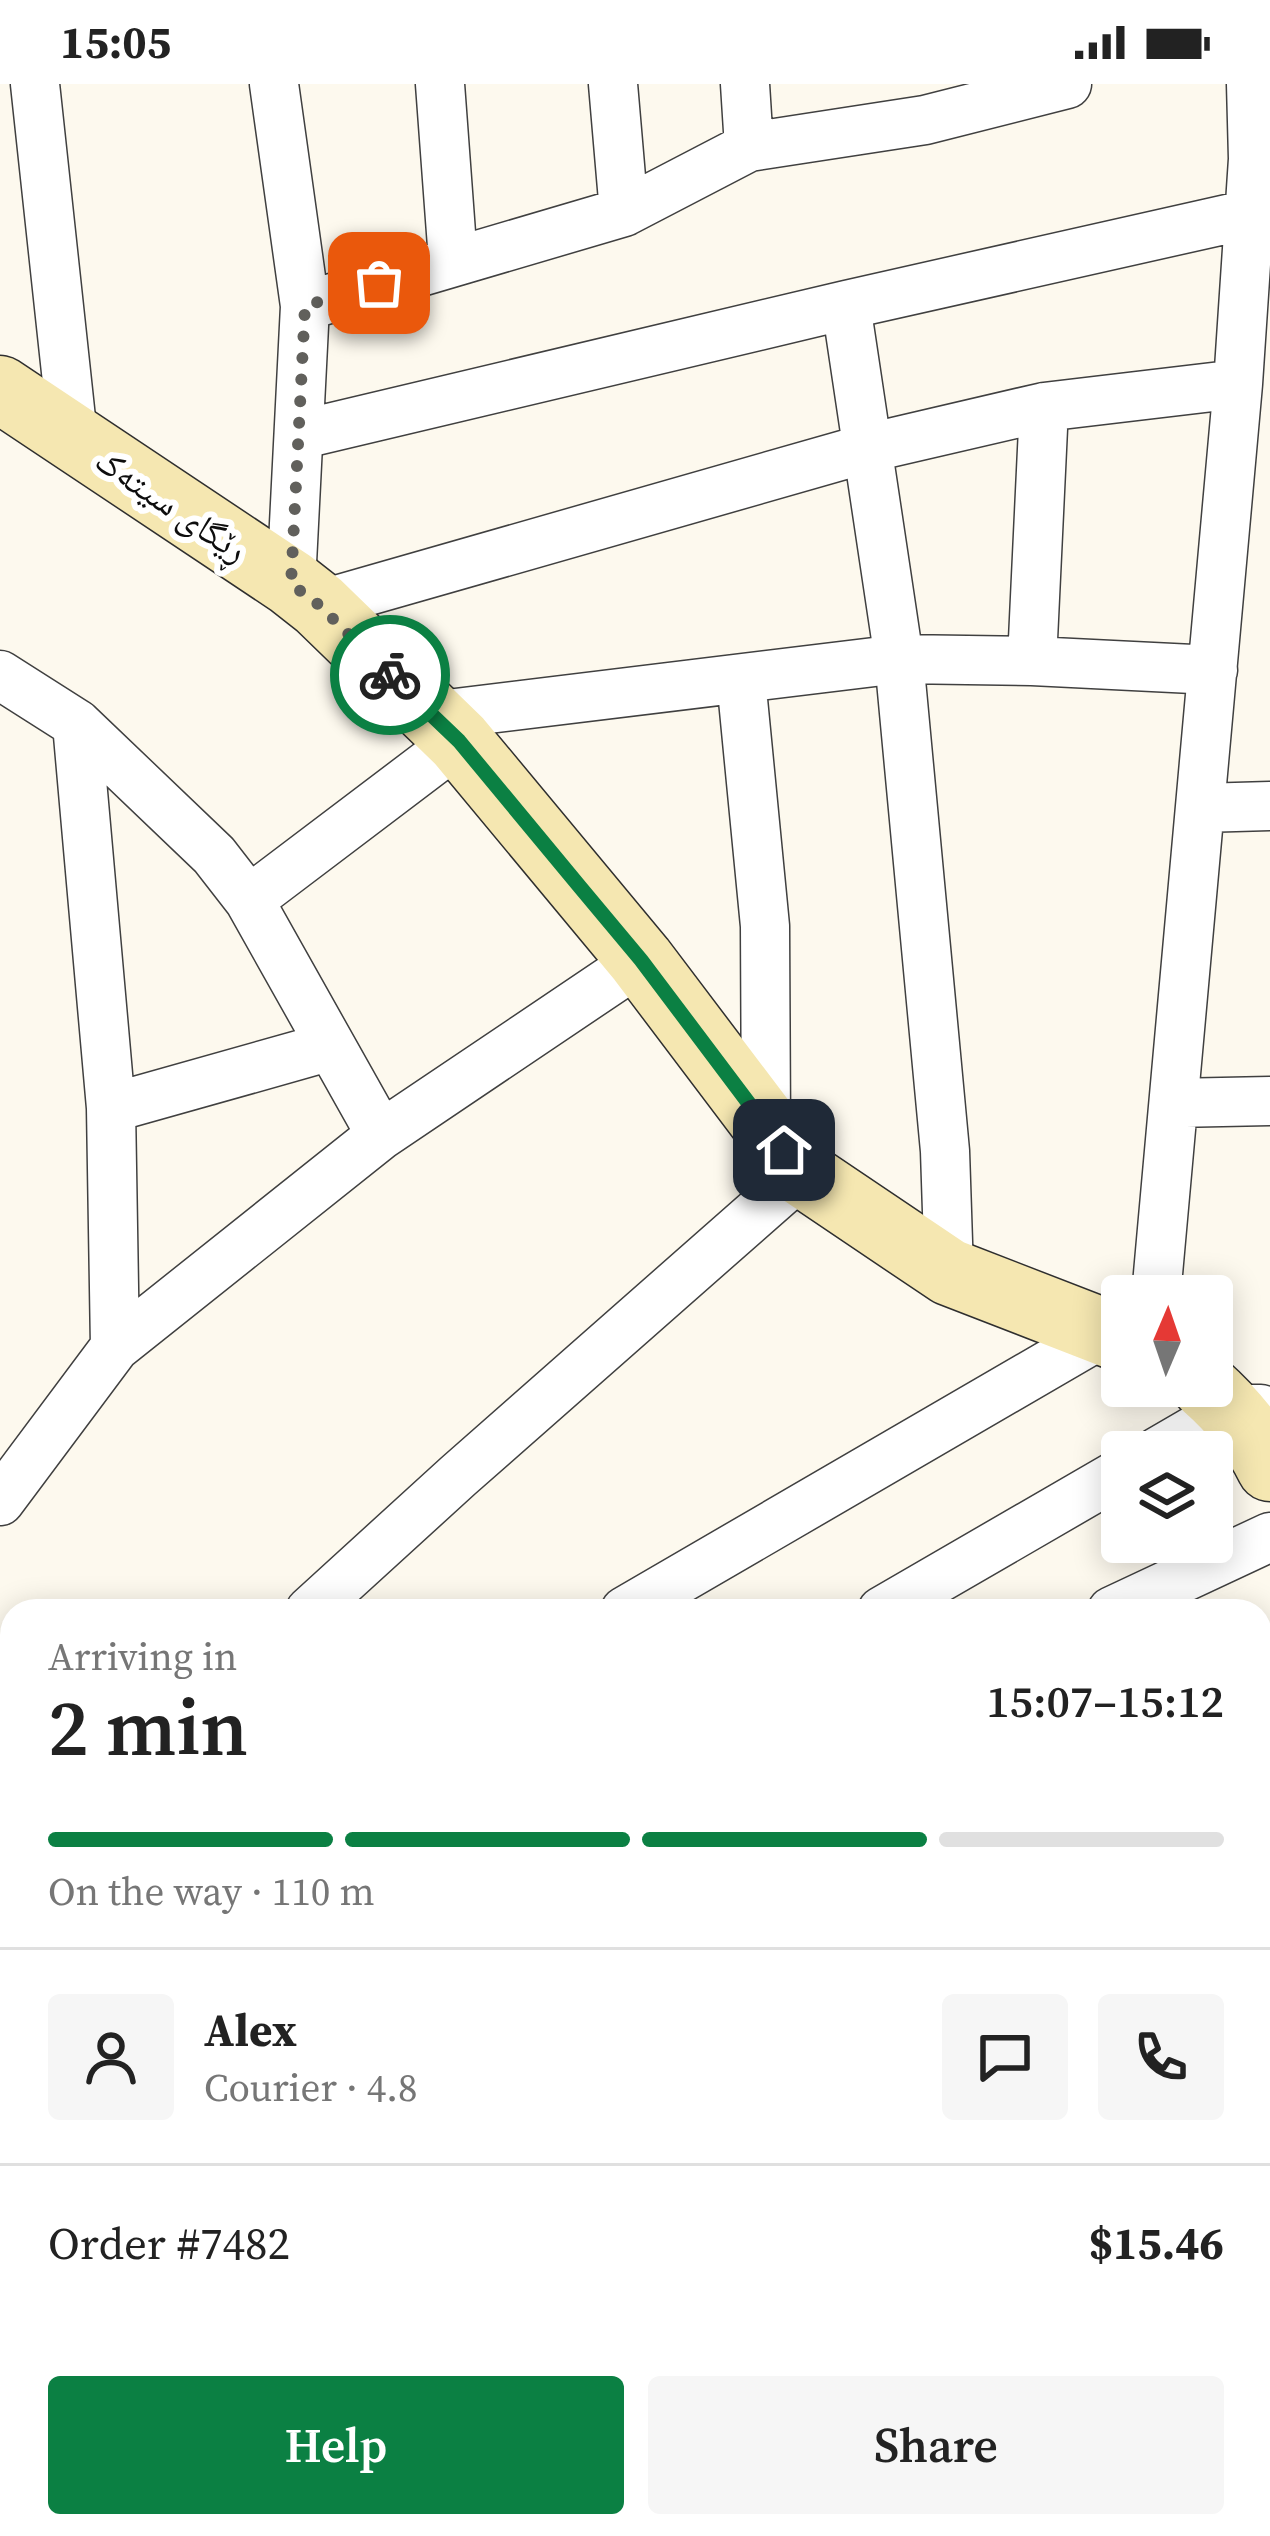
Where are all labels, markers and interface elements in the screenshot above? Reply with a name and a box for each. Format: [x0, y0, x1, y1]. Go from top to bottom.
text: 15:05 [60, 11, 171, 73]
pin [328, 232, 430, 334]
icon: bag [346, 250, 412, 316]
street label: ڕێگای سیتەک [84, 435, 258, 577]
courier [330, 615, 450, 735]
icon: bike [357, 642, 423, 708]
pin [733, 1099, 835, 1201]
icon: home [751, 1117, 817, 1183]
north arrow [1101, 1275, 1233, 1407]
map controls [1101, 1275, 1233, 1563]
button: layers [1101, 1431, 1233, 1563]
text: Arriving in [48, 1630, 237, 1683]
text: 15:07–15:12 [986, 1670, 1224, 1732]
text: 2 min [48, 1674, 248, 1781]
text: On the way · 110 m [48, 1865, 375, 1918]
button: person [48, 1994, 174, 2120]
button: chat [942, 1994, 1068, 2120]
button: phone [1098, 1994, 1224, 2120]
text: Alex [204, 1999, 297, 2061]
text: Courier · 4.8 [204, 2061, 417, 2114]
text: Order #7482 [48, 2212, 290, 2274]
text: $15.46 [1089, 2212, 1224, 2274]
button: Help [48, 2376, 624, 2514]
button: Share [648, 2376, 1224, 2514]

